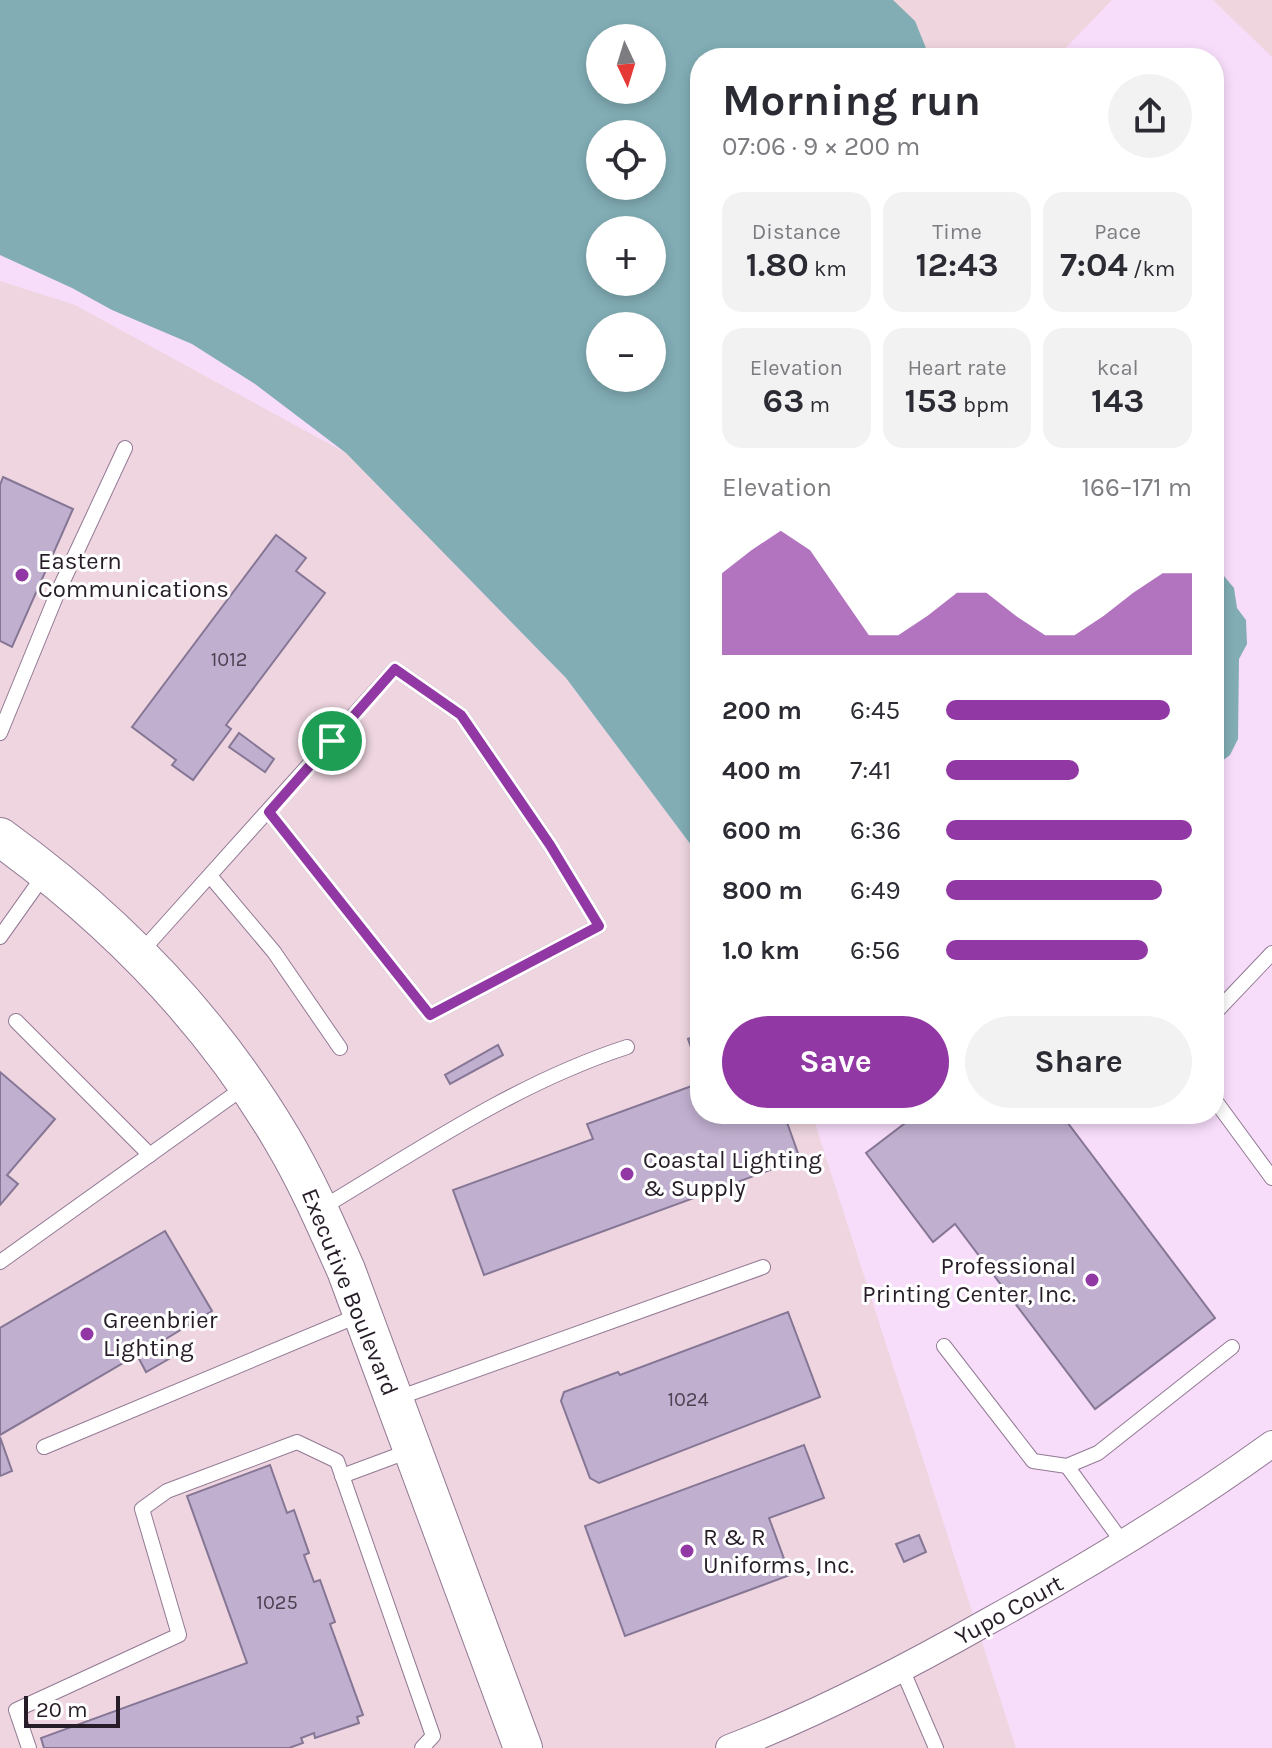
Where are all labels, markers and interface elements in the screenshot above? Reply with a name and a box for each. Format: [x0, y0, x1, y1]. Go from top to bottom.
north arrow [586, 24, 666, 104]
map controls [586, 24, 666, 392]
button: share [1108, 74, 1192, 158]
text: Morning run [722, 75, 981, 126]
button: locate [586, 120, 666, 200]
text: 07:06 · 9 × 200 m [722, 131, 920, 162]
button: + [586, 216, 666, 296]
text: Distance [752, 219, 841, 245]
text: Time [932, 219, 982, 245]
text: Pace [1094, 219, 1141, 245]
text: 1.80 [746, 245, 809, 285]
text: 12:43 [915, 245, 999, 285]
text: 7:04 [1060, 245, 1128, 285]
text: km [809, 256, 847, 282]
text: /km [1128, 256, 1175, 282]
button: − [586, 312, 666, 392]
text: Elevation [750, 355, 843, 381]
text: Heart rate [907, 355, 1007, 381]
text: kcal [1097, 355, 1139, 381]
text: 63 [763, 381, 804, 421]
text: 153 [905, 381, 958, 421]
text: 143 [1091, 381, 1144, 421]
text: m [804, 392, 830, 418]
text: bpm [958, 392, 1009, 418]
text: Elevation [722, 472, 832, 503]
text: 166–171 m [1081, 472, 1192, 503]
place label: Eastern Communications [38, 547, 229, 603]
marker: Eastern Communications [13, 566, 31, 584]
house number: 1012 [211, 648, 247, 671]
text: 200 m [722, 695, 802, 726]
text: 6:45 [850, 695, 900, 726]
pin [298, 707, 366, 775]
icon: arrive [310, 719, 354, 763]
text: 400 m [722, 755, 802, 786]
text: 7:41 [850, 755, 891, 786]
text: 600 m [722, 815, 802, 846]
text: 6:36 [850, 815, 901, 846]
text: 800 m [722, 875, 803, 906]
text: 6:49 [850, 875, 900, 906]
text: 1.0 km [722, 935, 800, 966]
text: 6:56 [850, 935, 900, 966]
button: Save [722, 1016, 949, 1108]
button: Share [965, 1016, 1192, 1108]
place label: Coastal Lighting & Supply [643, 1146, 822, 1202]
marker: Coastal Lighting & Supply [618, 1165, 636, 1183]
street label: Executive Boulevard [296, 1184, 404, 1400]
place label: Professional Printing Center, Inc. [862, 1252, 1076, 1308]
marker: Professional Printing Center, Inc. [1083, 1271, 1101, 1289]
place label: Greenbrier Lighting [103, 1306, 218, 1362]
marker: Greenbrier Lighting [78, 1325, 96, 1343]
house number: 1024 [667, 1388, 709, 1411]
place label: R & R Uniforms, Inc. [703, 1523, 854, 1579]
marker: R & R Uniforms, Inc. [678, 1542, 696, 1560]
street label: Yupo Court [950, 1569, 1068, 1651]
house number: 1025 [256, 1591, 298, 1614]
scale bar [24, 1692, 120, 1728]
text: 20 m [36, 1697, 88, 1723]

